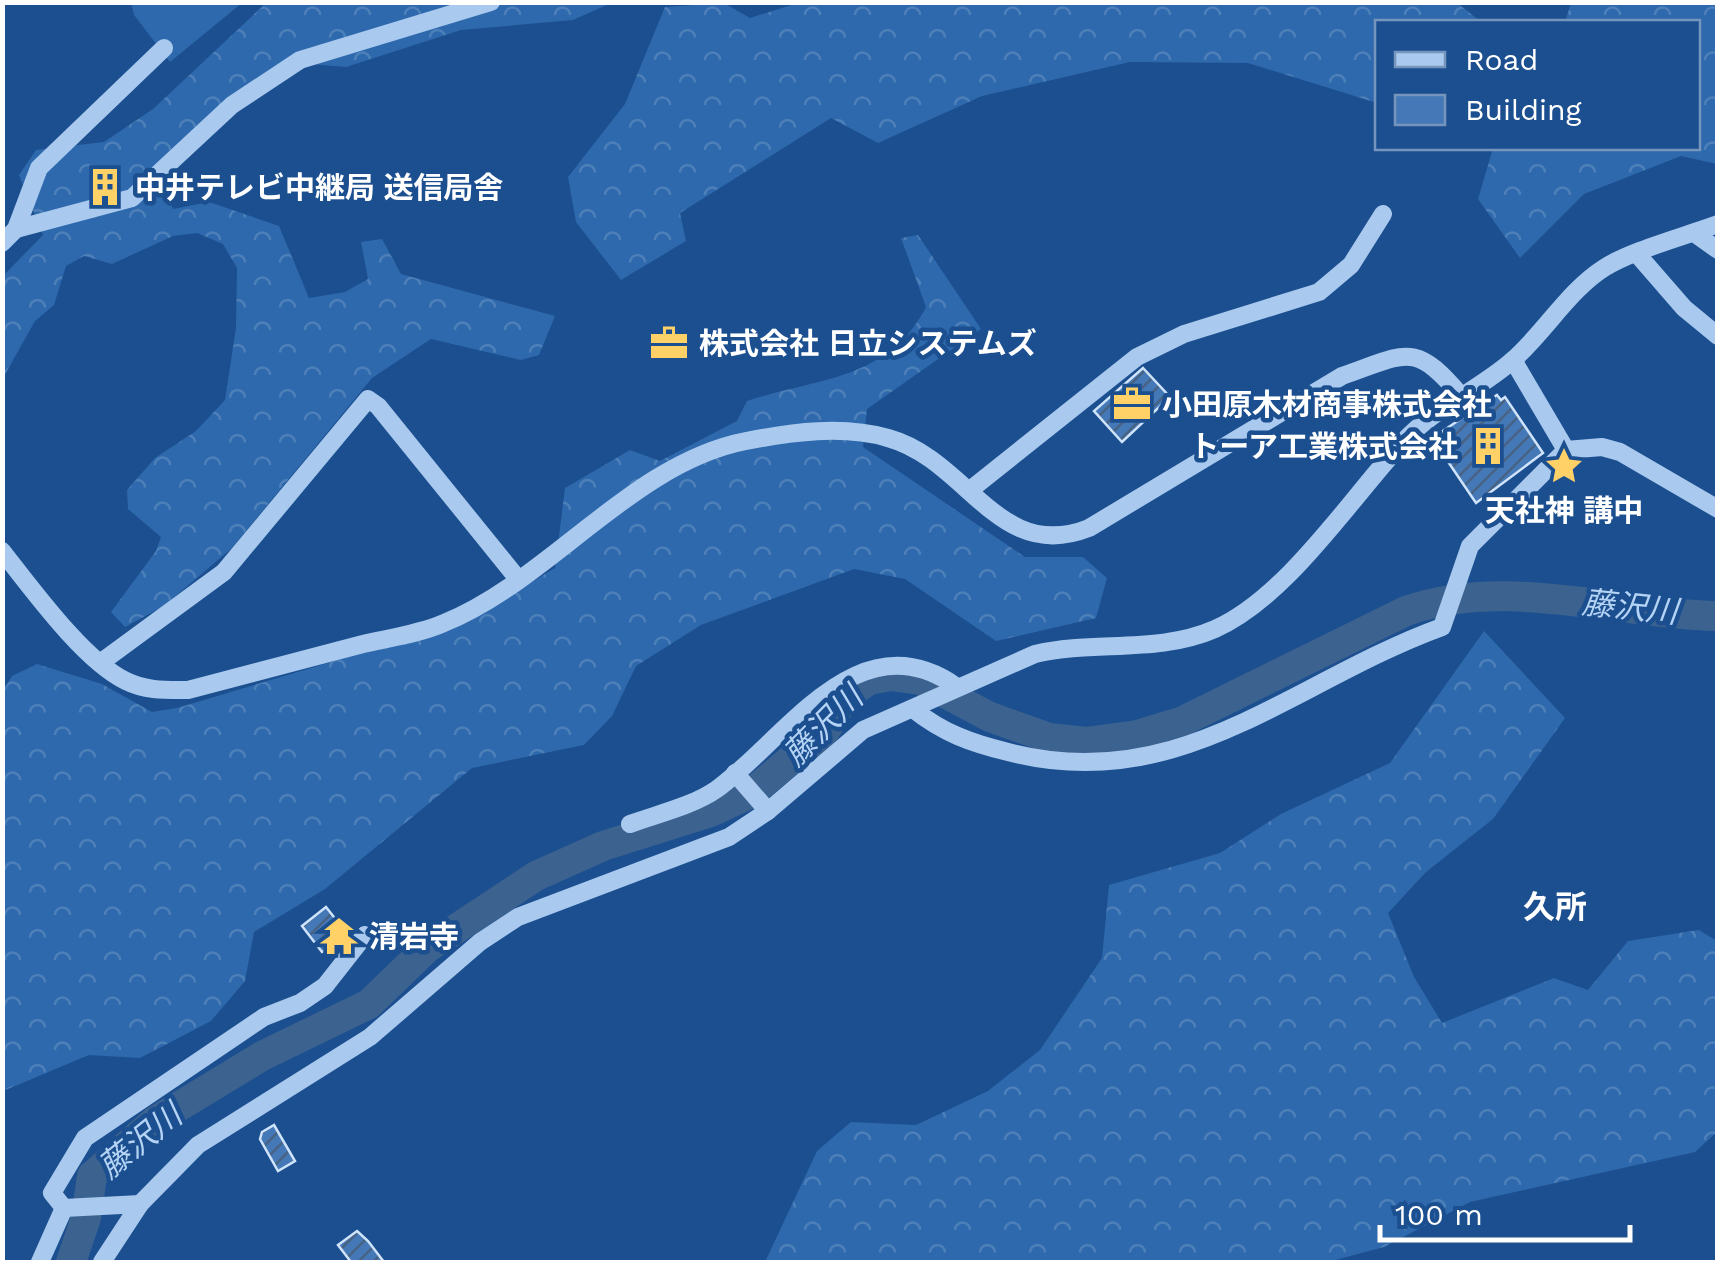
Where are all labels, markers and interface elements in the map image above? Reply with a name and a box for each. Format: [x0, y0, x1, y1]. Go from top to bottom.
legend [1375, 20, 1700, 150]
text: Road [1465, 42, 1538, 77]
text: Building [1465, 92, 1582, 127]
building icon: 中井テレビ中継局 送信局舎 [84, 166, 126, 208]
place label: 中井テレビ中継局 送信局舎 [135, 170, 504, 205]
office icon: 株式会社 日立システムズ [648, 322, 690, 364]
place label: 株式会社 日立システムズ [699, 326, 1037, 361]
office icon: 小田原木材商事株式会社 [1111, 383, 1153, 425]
place label: 小田原木材商事株式会社 [1162, 387, 1492, 422]
building icon: トーア工業株式会社 [1467, 425, 1509, 467]
place label: トーア工業株式会社 [1189, 429, 1458, 464]
place icon: 天社神 講中 [1543, 445, 1585, 487]
place label: 天社神 講中 [1485, 493, 1643, 528]
water label: 藤沢川 [1580, 583, 1683, 631]
water label: 藤沢川 [776, 677, 872, 773]
district label: 久所 [1523, 888, 1587, 926]
temple icon: 清岩寺 [318, 915, 360, 957]
place label: 清岩寺 [369, 919, 459, 954]
water label: 藤沢川 [91, 1094, 192, 1186]
scale bar [1380, 1180, 1630, 1242]
text: 100 m [1395, 1197, 1483, 1232]

